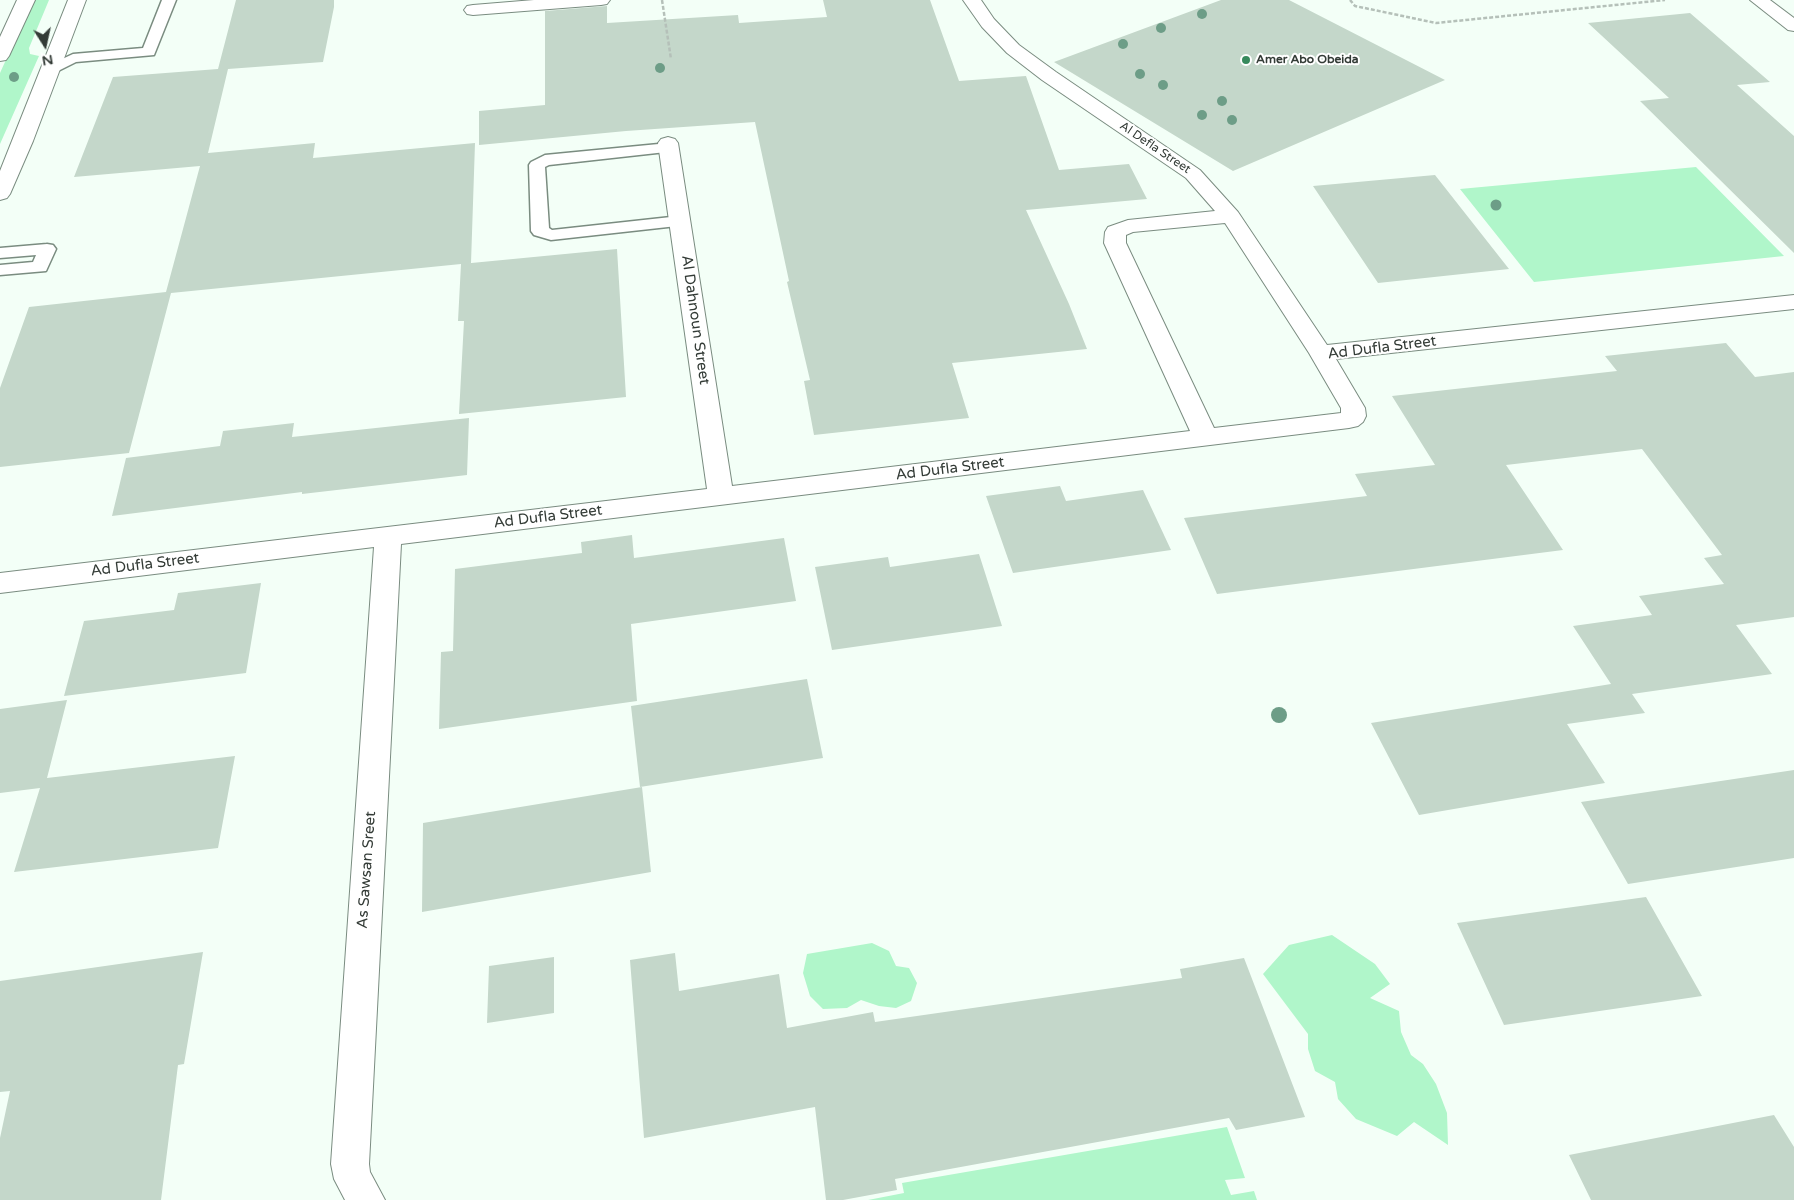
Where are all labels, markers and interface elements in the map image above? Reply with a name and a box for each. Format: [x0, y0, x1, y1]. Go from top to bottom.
north arrow [20, 20, 70, 70]
text: N [41, 51, 55, 70]
place label: Amer Abo Obeida [1256, 53, 1359, 67]
marker: Amer Abo Obeida [1240, 54, 1252, 66]
street label: Al Defla Street [1117, 119, 1193, 177]
street label: Al Dahnoun Street [677, 254, 713, 386]
street label: Ad Dufla Street [1327, 332, 1437, 364]
street label: Ad Dufla Street [895, 453, 1005, 485]
street label: Ad Dufla Street [493, 501, 603, 533]
street label: Ad Dufla Street [90, 549, 200, 581]
street label: As Sawsan Sreet [354, 811, 380, 929]

